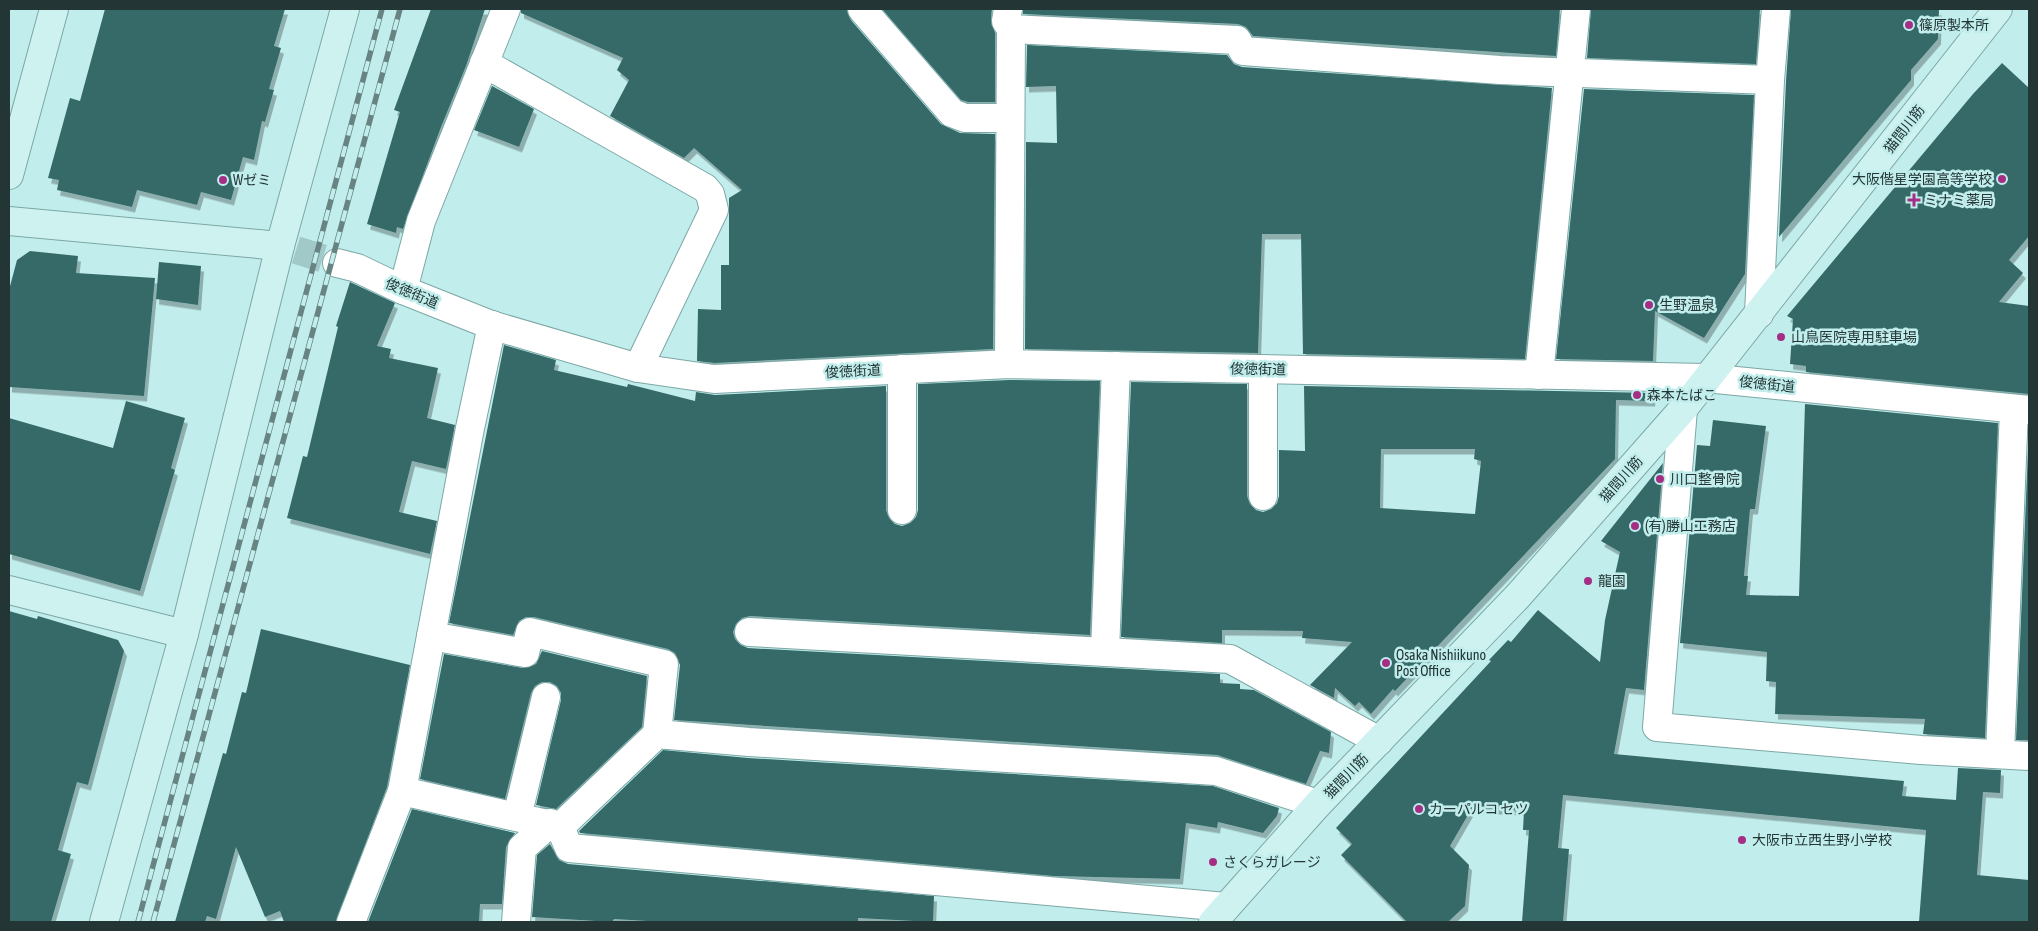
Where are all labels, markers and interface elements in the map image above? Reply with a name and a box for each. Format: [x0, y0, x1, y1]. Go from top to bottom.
place label: 篠原製本所 [1919, 17, 1989, 33]
marker: 篠原製本所 [1903, 19, 1915, 31]
street label: 猫間川筋 [1880, 102, 1928, 156]
place label: 大阪偕星学園高等学校 [1852, 171, 1992, 187]
place label: Wゼミ [233, 172, 271, 188]
marker: 大阪偕星学園高等学校 [1996, 173, 2008, 185]
marker: Wゼミ [217, 174, 229, 186]
place label: ミナミ薬局 [1924, 192, 1994, 208]
marker: ミナミ薬局 [1908, 194, 1920, 206]
street label: 俊徳街道 [383, 275, 441, 311]
place label: 生野温泉 [1659, 297, 1715, 313]
marker: 生野温泉 [1643, 299, 1655, 311]
place label: 山鳥医院専用駐車場 [1791, 329, 1917, 345]
marker: 山鳥医院専用駐車場 [1775, 331, 1787, 343]
street label: 俊徳街道 [1230, 361, 1286, 377]
street label: 俊徳街道 [825, 362, 881, 380]
street label: 俊徳街道 [1738, 373, 1796, 395]
place label: 森本たばこ [1647, 387, 1717, 403]
marker: 森本たばこ [1631, 389, 1643, 401]
street label: 猫間川筋 [1596, 453, 1646, 505]
place label: 川口整骨院 [1670, 471, 1740, 487]
marker: 川口整骨院 [1654, 473, 1666, 485]
place label: (有)勝山工務店 [1645, 518, 1736, 534]
marker: (有)勝山工務店 [1629, 520, 1641, 532]
place label: 龍園 [1598, 573, 1626, 589]
marker: 龍園 [1582, 575, 1594, 587]
place label: Osaka Nishiikuno Post Office [1396, 647, 1486, 679]
marker: Osaka Nishiikuno Post Office [1380, 657, 1392, 669]
street label: 猫間川筋 [1321, 750, 1371, 802]
place label: カーパルコ セツ [1429, 801, 1529, 817]
marker: カーパルコ セツ [1413, 803, 1425, 815]
place label: 大阪市立西生野小学校 [1752, 832, 1892, 848]
marker: 大阪市立西生野小学校 [1736, 834, 1748, 846]
place label: さくらガレージ [1223, 854, 1321, 870]
marker: さくらガレージ [1207, 856, 1219, 868]

